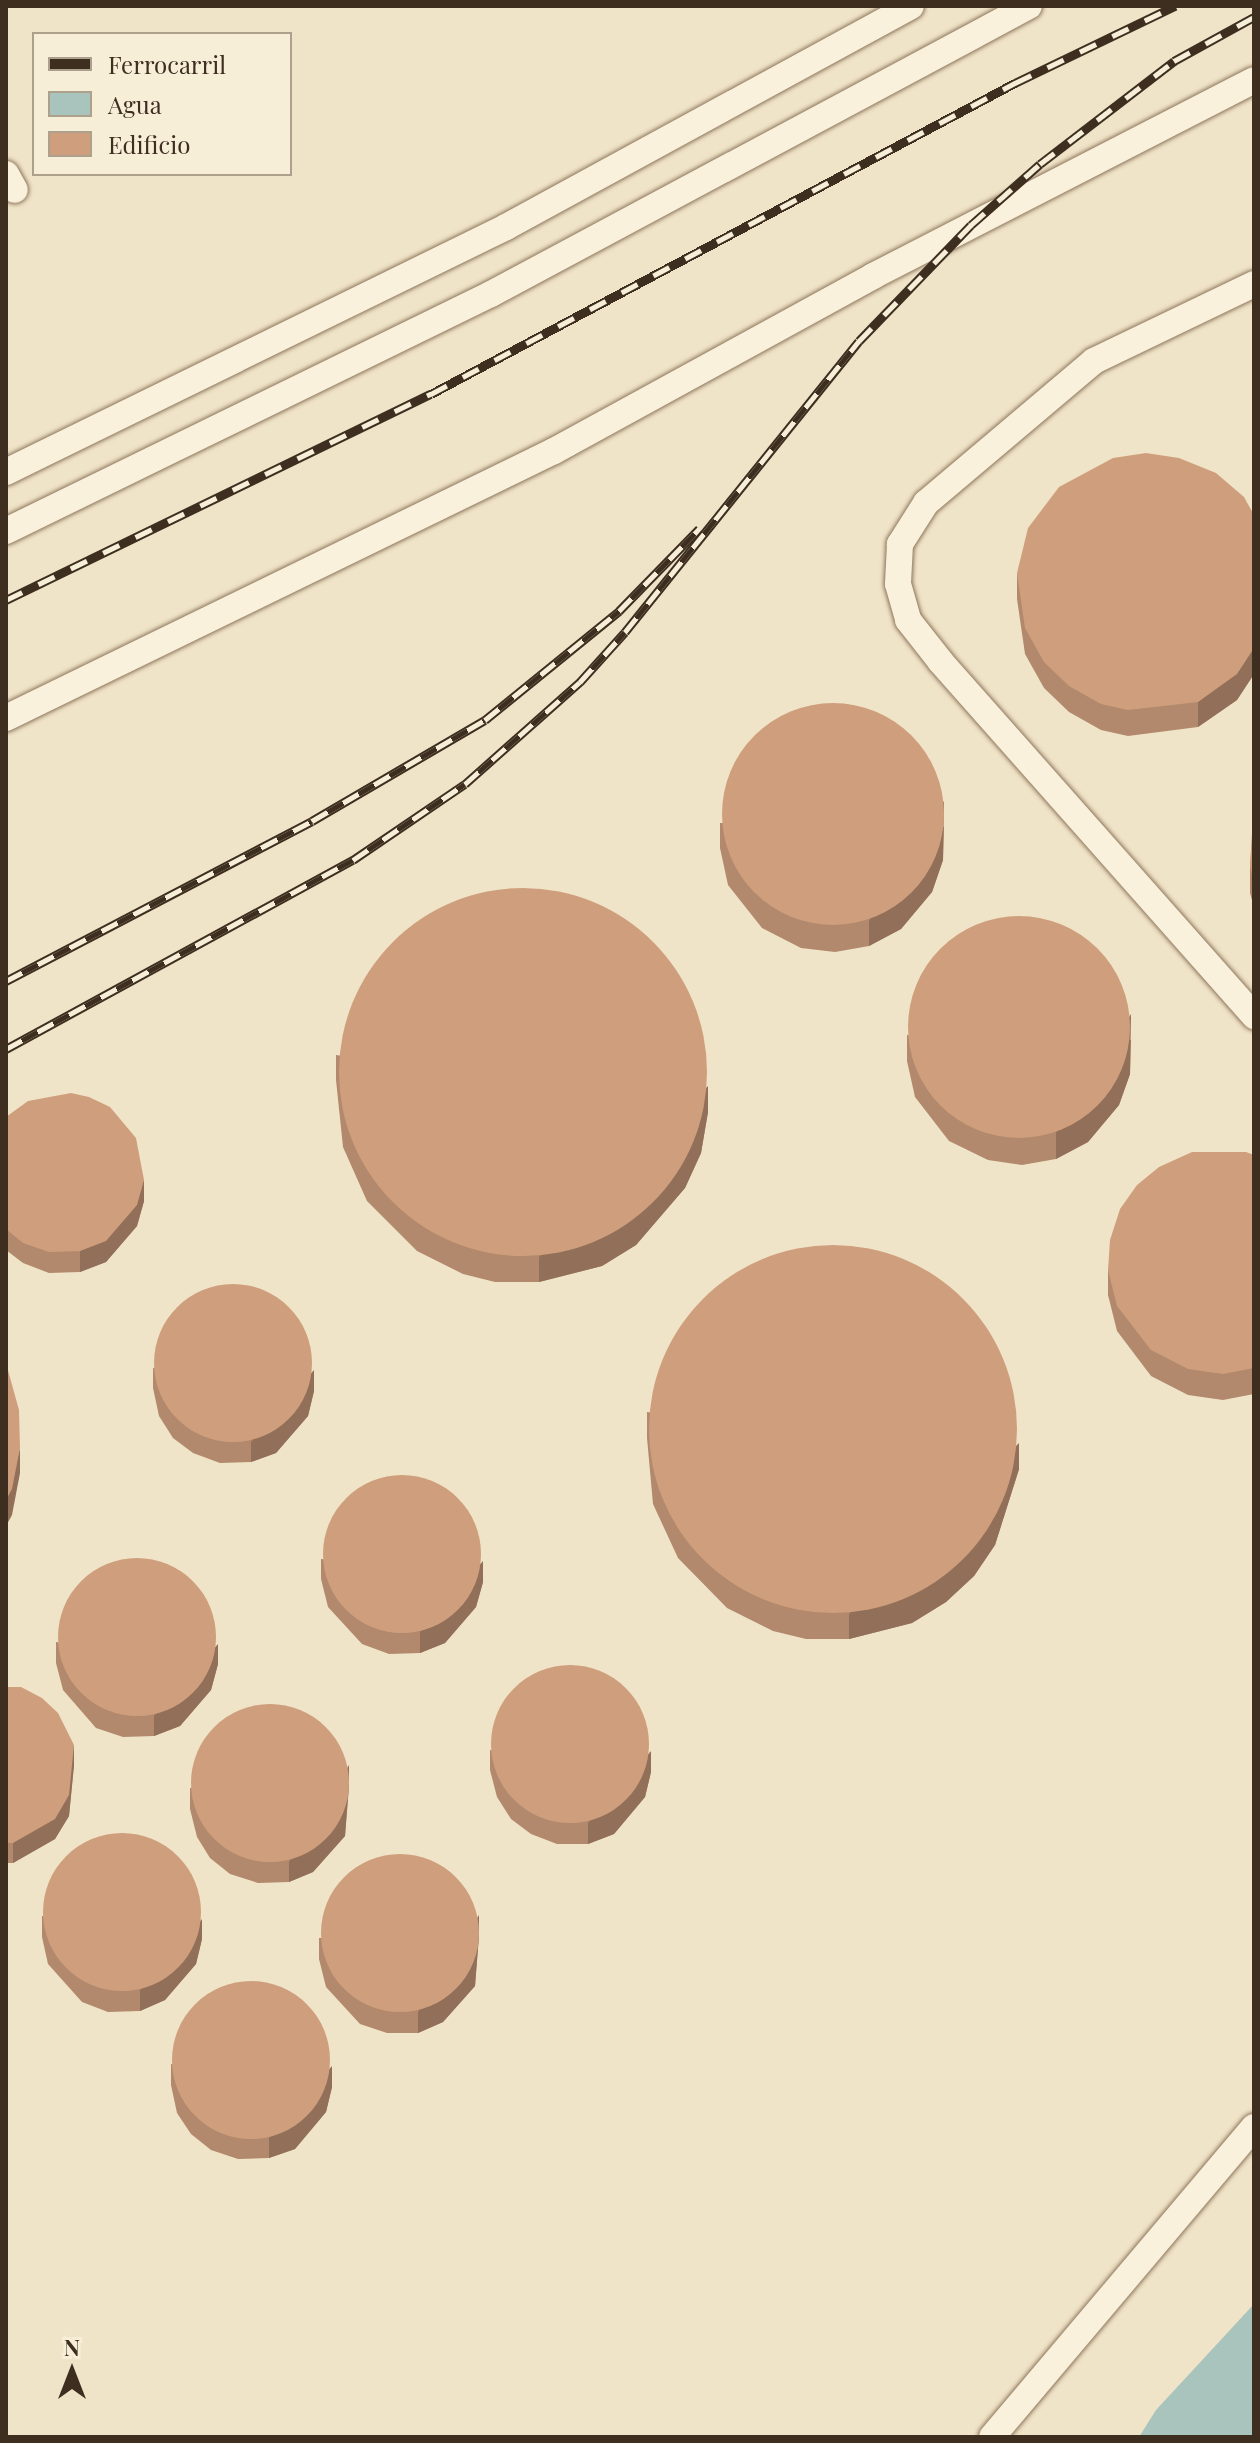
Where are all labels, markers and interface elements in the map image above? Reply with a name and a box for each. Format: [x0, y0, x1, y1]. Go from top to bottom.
legend [32, 32, 292, 176]
text: Ferrocarril [108, 48, 226, 80]
text: Agua [108, 88, 162, 120]
text: Edificio [108, 128, 190, 160]
north arrow [32, 2331, 112, 2411]
text: N [64, 2332, 80, 2362]

